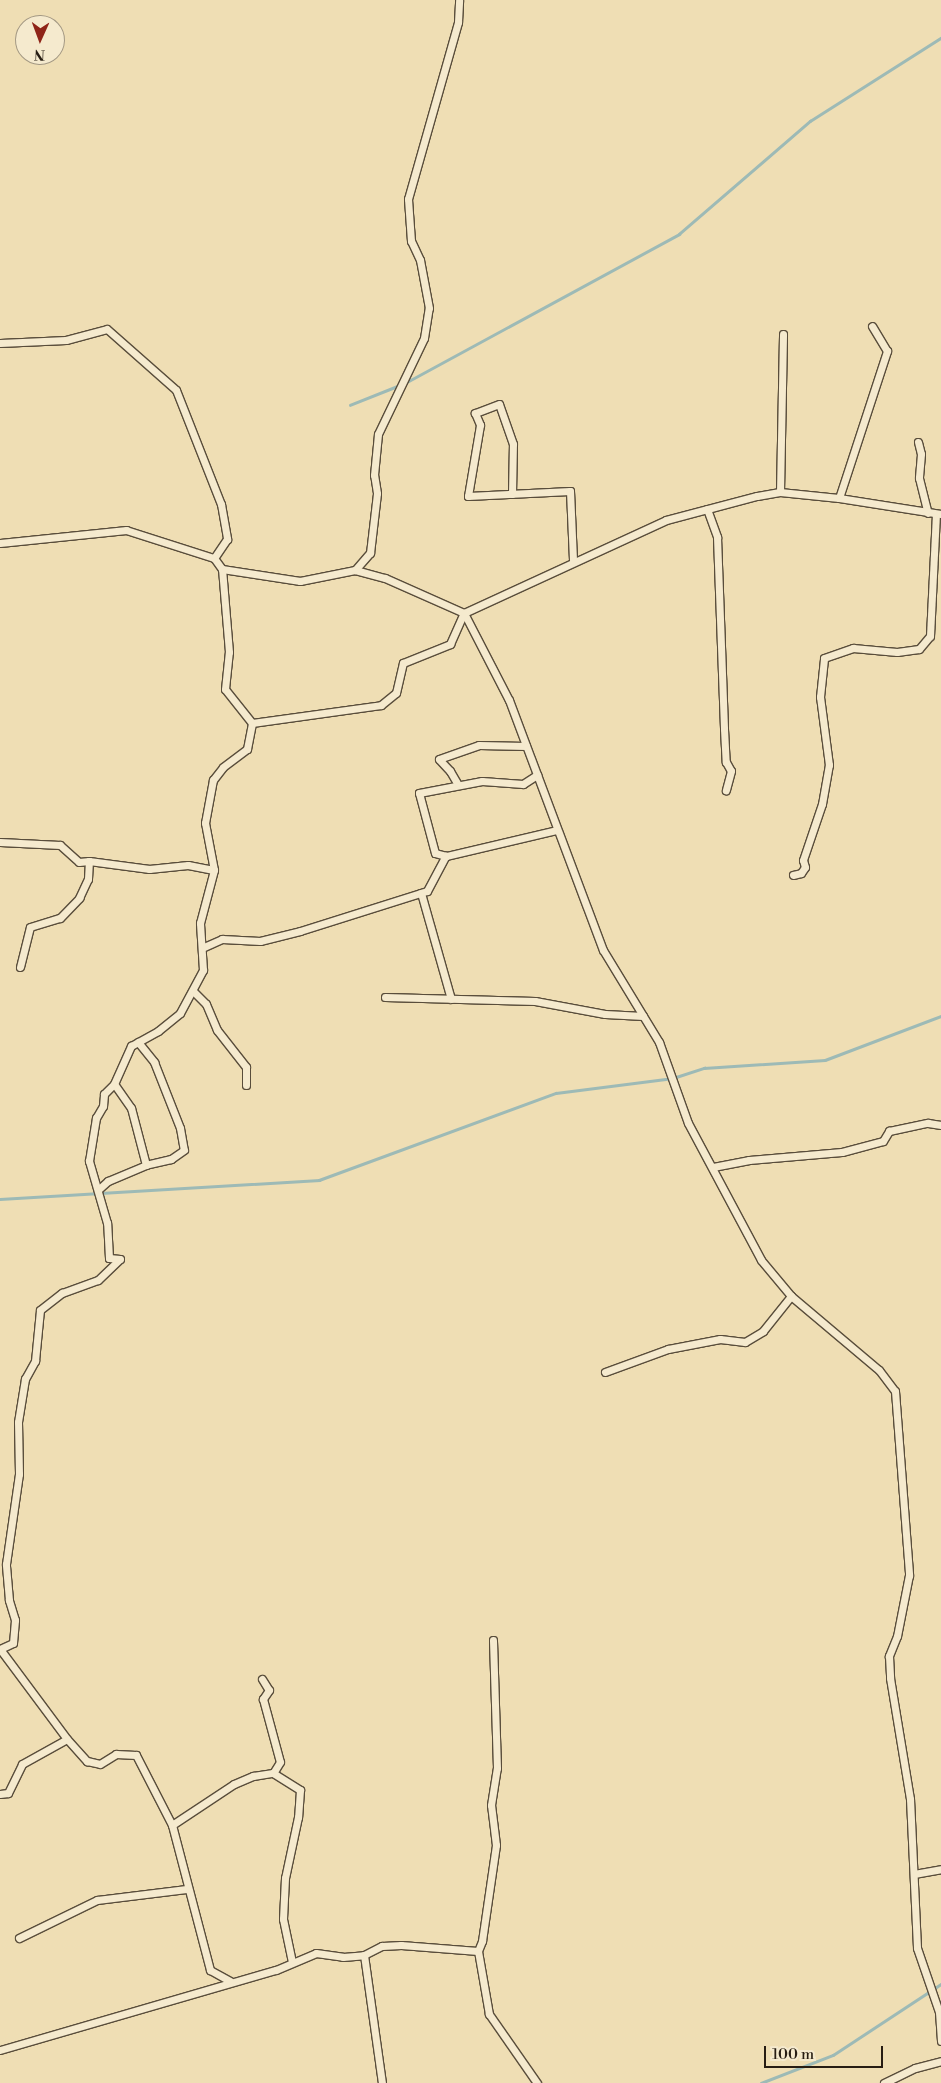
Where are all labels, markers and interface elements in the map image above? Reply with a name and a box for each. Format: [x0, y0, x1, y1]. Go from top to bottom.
north arrow [15, 15, 65, 65]
text: N [34, 45, 45, 63]
scale bar [766, 2036, 885, 2068]
text: 100 m [772, 2045, 814, 2064]

